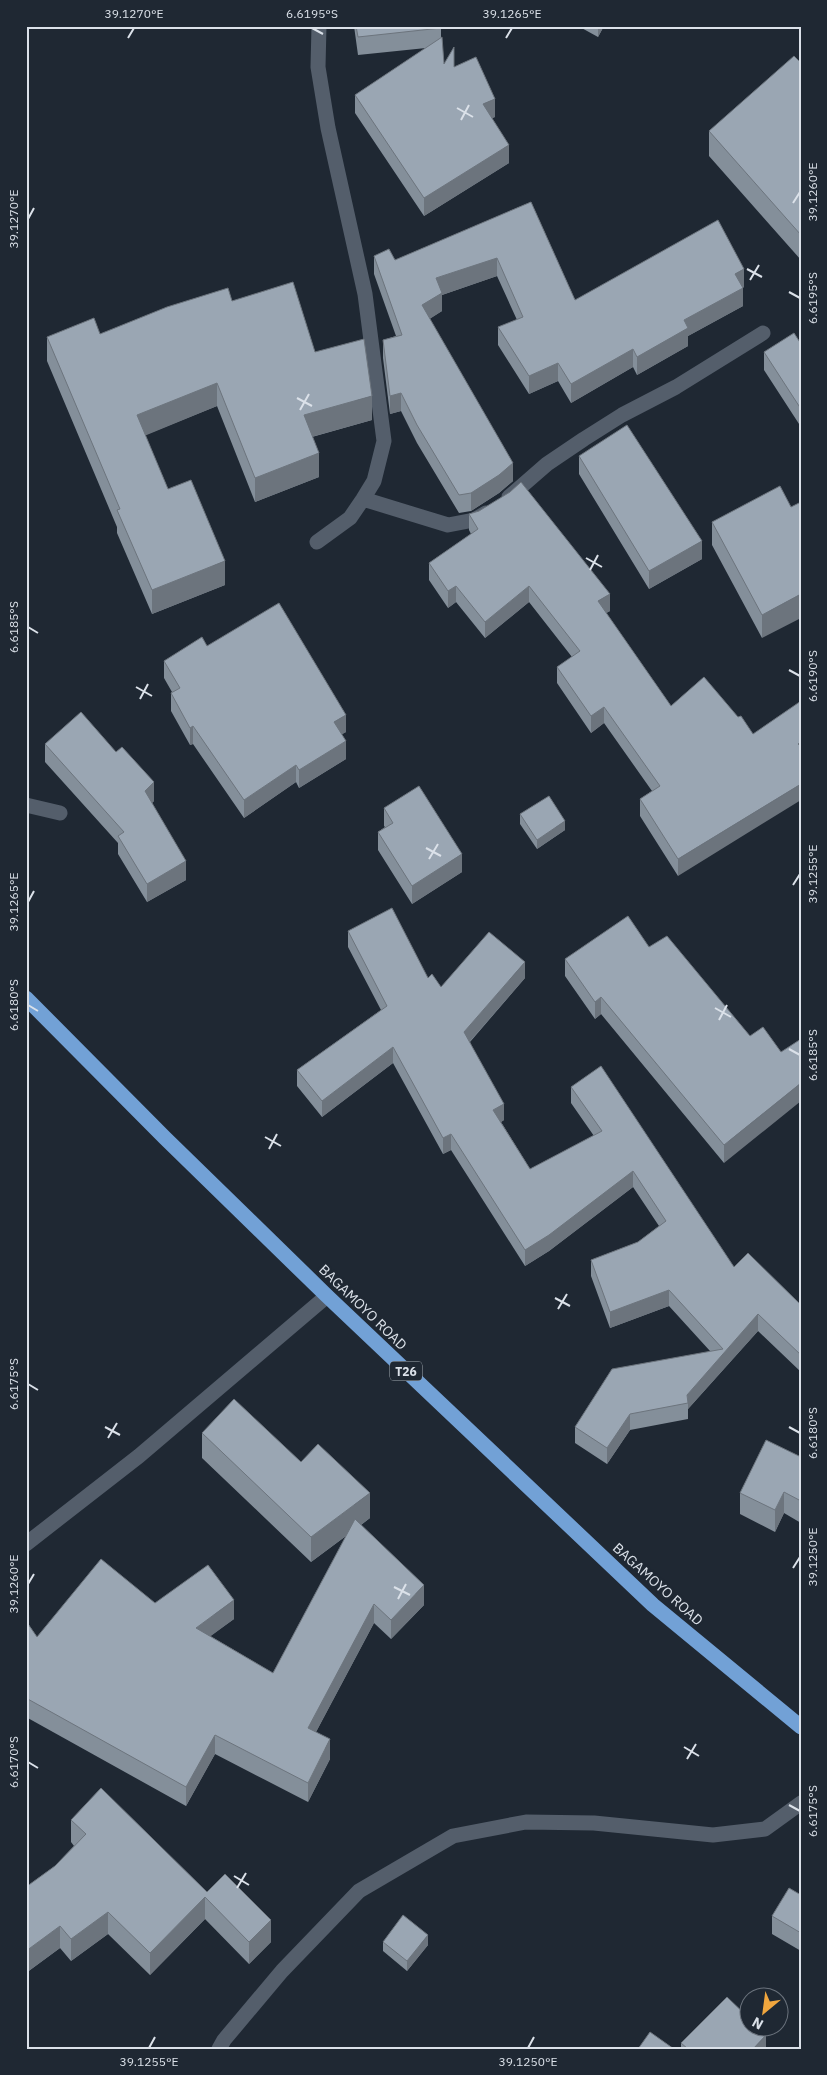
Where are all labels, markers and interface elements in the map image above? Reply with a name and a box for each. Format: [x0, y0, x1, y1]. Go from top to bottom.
text: 39.1270°E [104, 6, 164, 21]
text: 6.6195°S [286, 6, 338, 21]
text: 39.1265°E [482, 6, 542, 21]
text: 39.1260°E [805, 162, 820, 222]
text: 39.1270°E [6, 189, 21, 249]
text: 6.6195°S [805, 272, 820, 324]
text: 6.6185°S [6, 601, 21, 653]
text: 6.6190°S [805, 650, 820, 702]
text: 39.1255°E [805, 844, 820, 904]
text: 39.1265°E [6, 872, 21, 932]
text: 6.6180°S [6, 979, 21, 1031]
text: 6.6185°S [805, 1029, 820, 1081]
street label: BAGAMOYO ROAD [315, 1260, 411, 1354]
text: 6.6175°S [6, 1358, 21, 1410]
road number: T26 [390, 1362, 422, 1380]
text: 6.6180°S [805, 1407, 820, 1459]
text: 39.1250°E [805, 1527, 820, 1587]
street label: BAGAMOYO ROAD [609, 1539, 707, 1629]
text: 39.1260°E [6, 1554, 21, 1614]
text: 6.6170°S [6, 1736, 21, 1788]
text: 6.6175°S [805, 1785, 820, 1837]
north arrow [740, 1988, 790, 2038]
text: N [749, 2013, 766, 2034]
text: 39.1255°E [119, 2054, 179, 2069]
text: 39.1250°E [498, 2054, 558, 2069]

